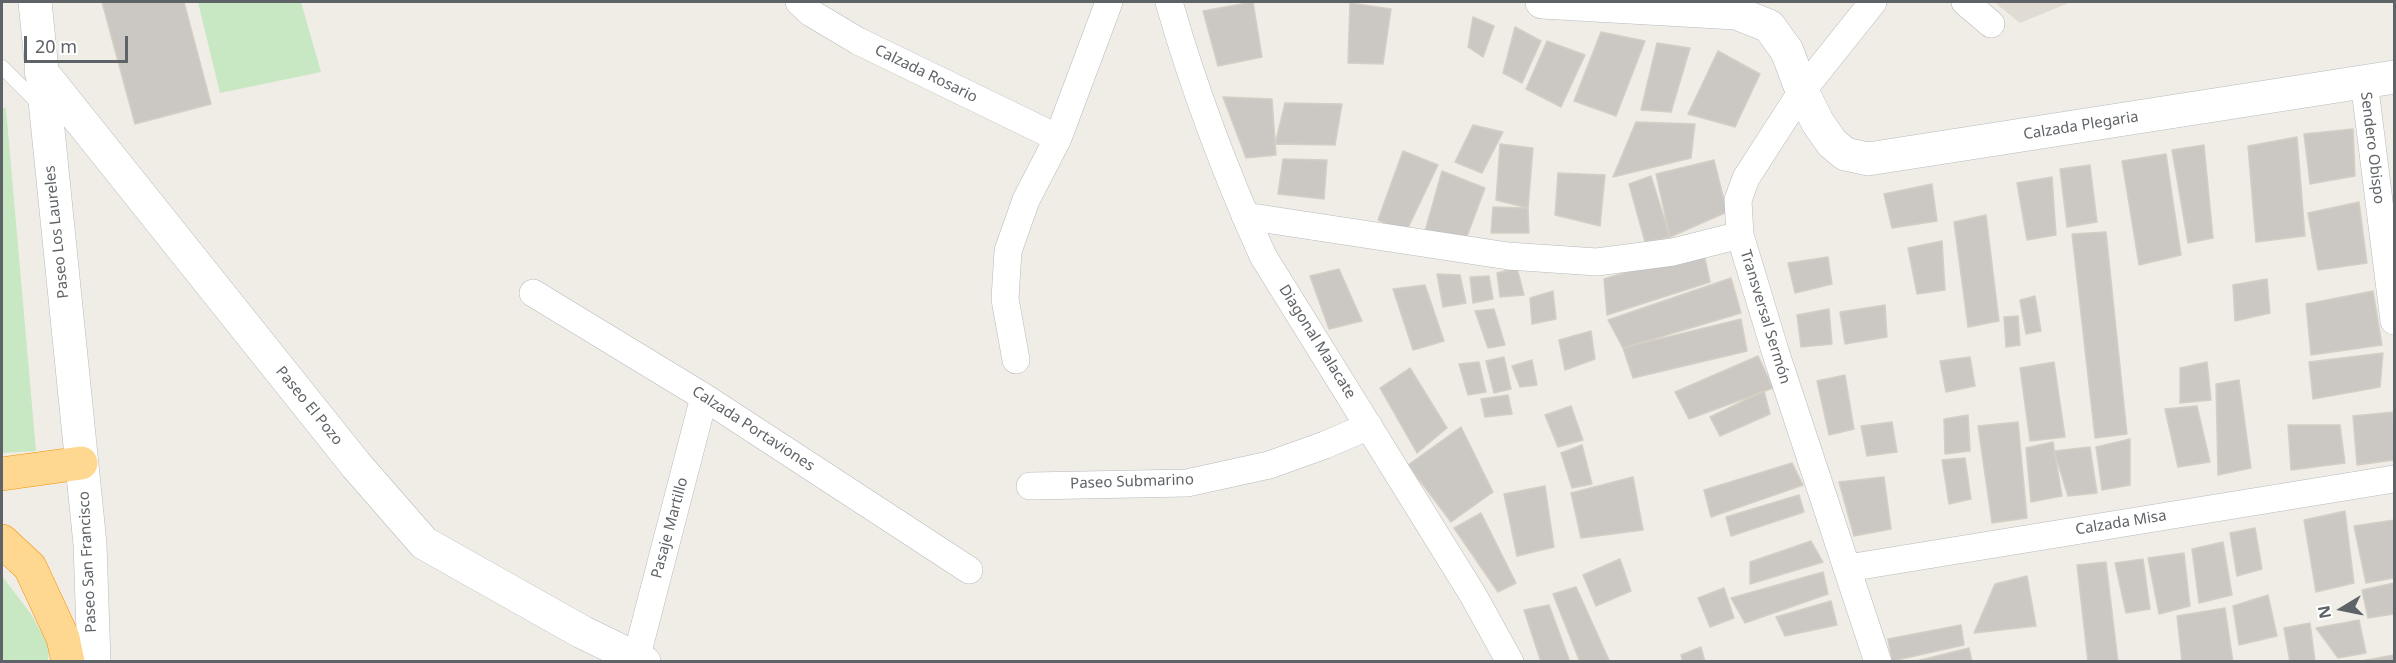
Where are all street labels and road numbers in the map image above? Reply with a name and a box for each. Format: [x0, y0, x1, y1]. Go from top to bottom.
street label: Calzada Rosario [872, 41, 980, 107]
street label: Sendero Obispo [2356, 91, 2388, 205]
street label: Calzada Plegaria [2022, 108, 2140, 144]
street label: Paseo Los Laureles [41, 165, 73, 299]
street label: Transversal Sermón [1736, 248, 1794, 386]
street label: Diagonal Malacate [1275, 282, 1359, 402]
street label: Paseo El Pozo [272, 363, 346, 449]
street label: Calzada Portaviones [688, 383, 818, 475]
street label: Paseo Submarino [1070, 471, 1194, 493]
street label: Pasaje Martillo [648, 476, 692, 580]
street label: Paseo San Francisco [75, 491, 101, 633]
street label: Calzada Misa [2074, 507, 2168, 539]

